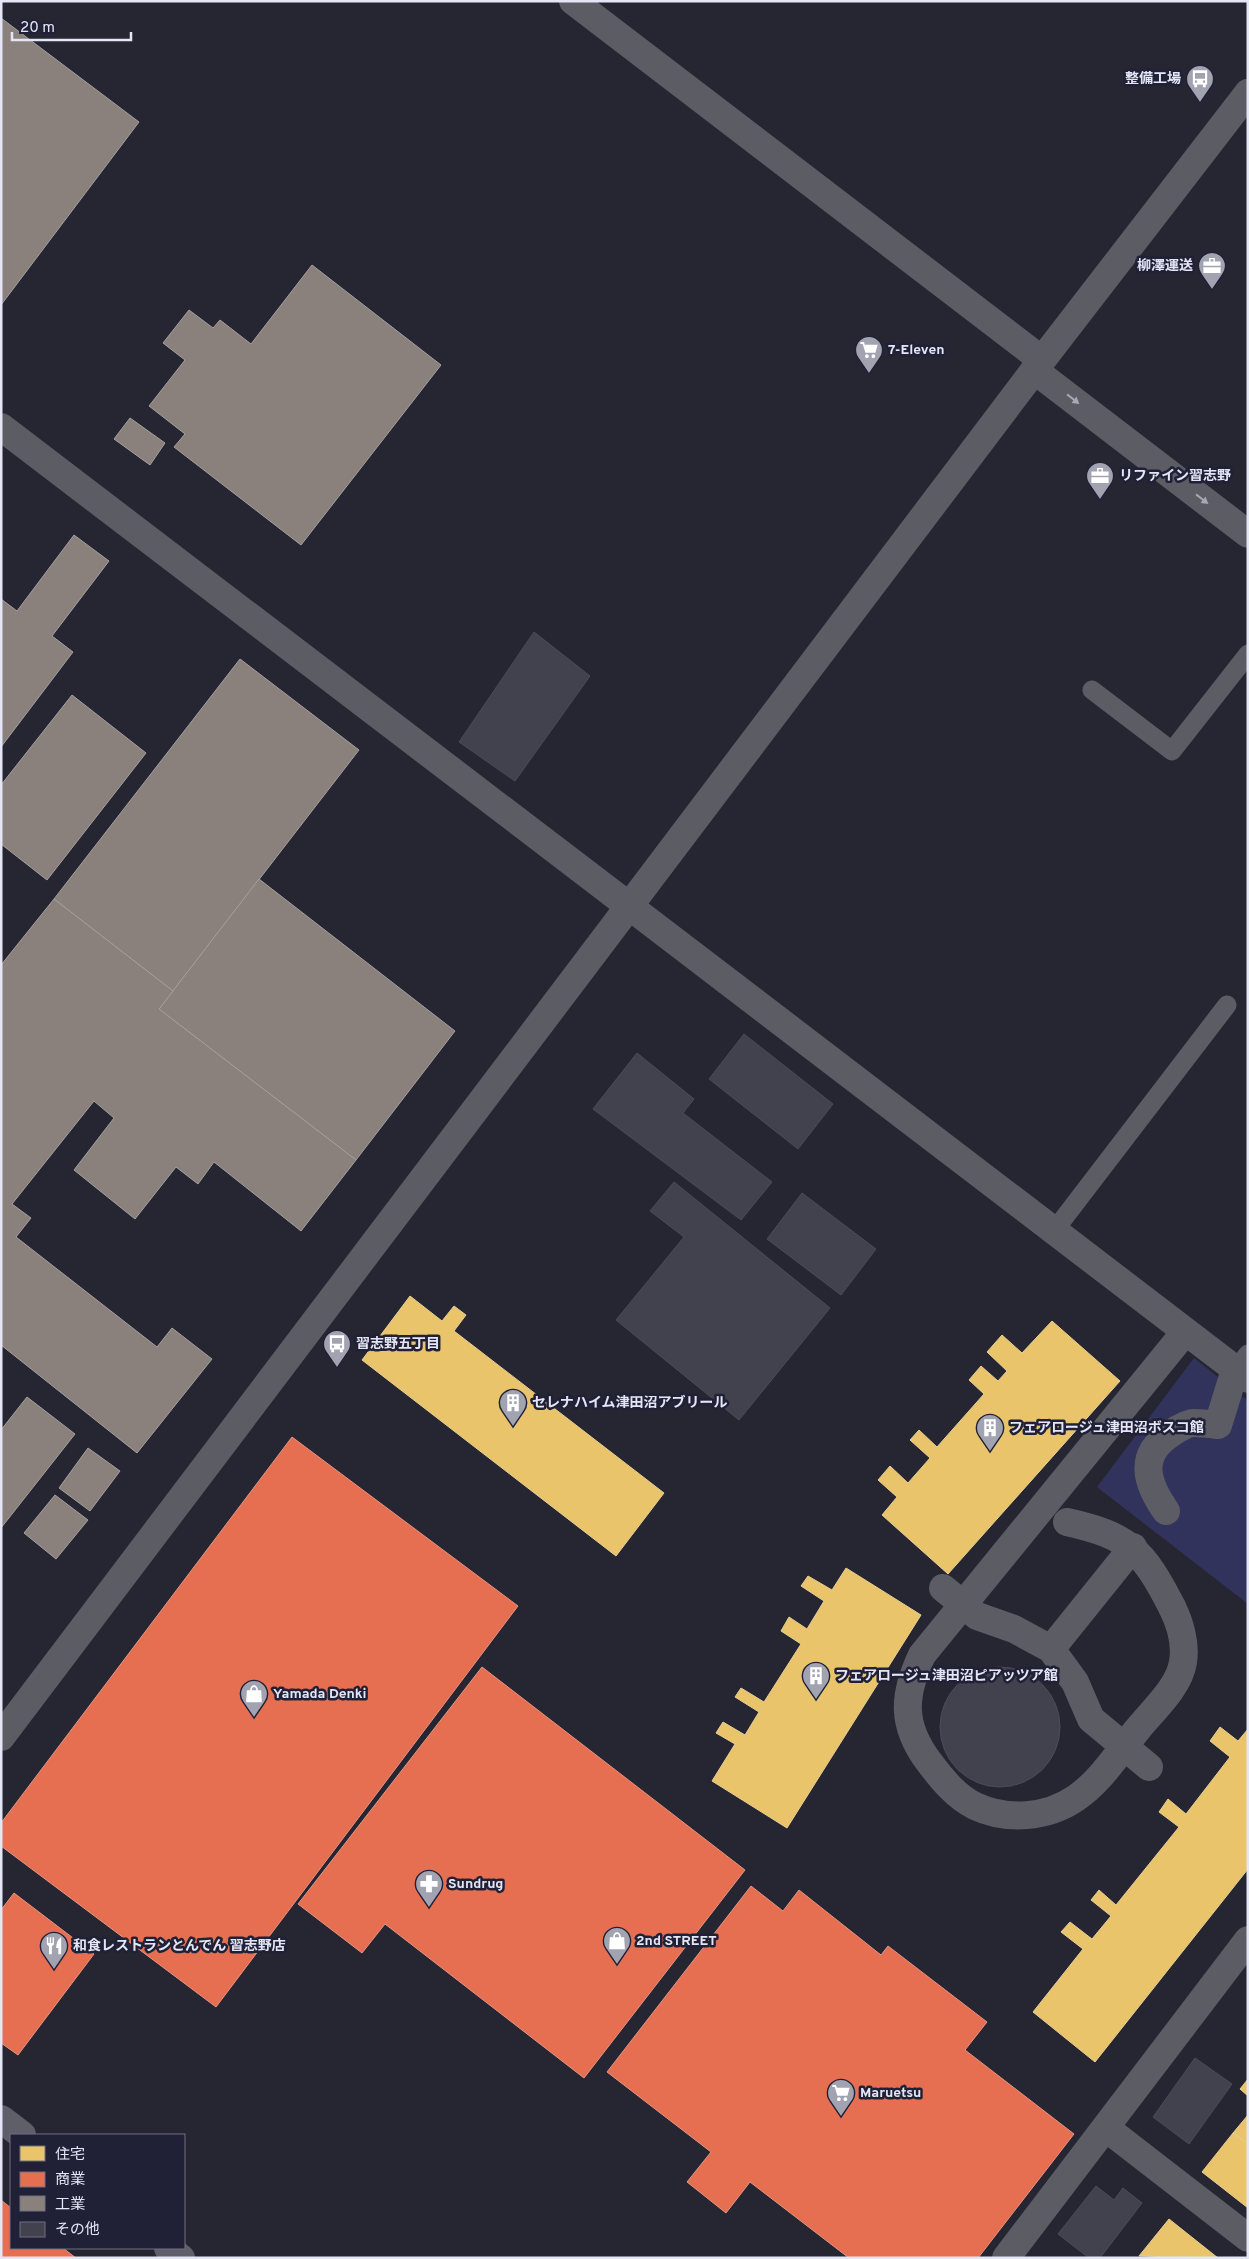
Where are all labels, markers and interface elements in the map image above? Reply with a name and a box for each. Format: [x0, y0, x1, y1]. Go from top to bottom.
scale bar [12, 10, 131, 42]
text: 20 m [20, 19, 55, 38]
bus stop icon: 整備工場 [1185, 64, 1215, 103]
place label: 整備工場 [1125, 70, 1181, 88]
office icon: 柳澤運送 [1197, 251, 1227, 290]
place label: 柳澤運送 [1137, 258, 1193, 275]
supermarket icon: 7-Eleven [854, 335, 884, 374]
place label: 7-Eleven [888, 342, 945, 359]
one-way arrow [1066, 394, 1079, 405]
office icon: リファイン習志野 [1085, 461, 1115, 500]
place label: リファイン習志野 [1119, 468, 1231, 485]
one-way arrow [1195, 493, 1208, 504]
bus stop icon: 習志野五丁目 [322, 1329, 352, 1368]
place label: 習志野五丁目 [356, 1336, 440, 1353]
building icon: セレナハイム津田沼アブリール [498, 1388, 528, 1427]
place label: セレナハイム津田沼アブリール [532, 1394, 727, 1412]
building icon: フェアロージュ津田沼ボスコ館 [975, 1413, 1005, 1452]
place label: フェアロージュ津田沼ボスコ館 [1009, 1420, 1204, 1437]
building icon: フェアロージュ津田沼ピアッツア館 [801, 1661, 831, 1700]
place label: フェアロージュ津田沼ピアッツア館 [835, 1668, 1058, 1685]
shop icon: Yamada Denki [239, 1679, 269, 1718]
place label: Yamada Denki [273, 1686, 367, 1703]
pharmacy icon: Sundrug [414, 1869, 444, 1908]
place label: Sundrug [448, 1876, 503, 1893]
shop icon: 2nd STREET [602, 1926, 632, 1965]
restaurant icon: 和食レストランとんでん 習志野店 [39, 1931, 69, 1970]
place label: 2nd STREET [636, 1933, 717, 1950]
place label: 和食レストランとんでん 習志野店 [73, 1938, 286, 1955]
supermarket icon: Maruetsu [826, 2078, 856, 2117]
place label: Maruetsu [860, 2085, 921, 2102]
legend [10, 2134, 185, 2249]
text: 住宅 [55, 2146, 85, 2165]
text: 商業 [55, 2171, 85, 2190]
text: 工業 [55, 2196, 85, 2215]
text: その他 [55, 2221, 100, 2240]

